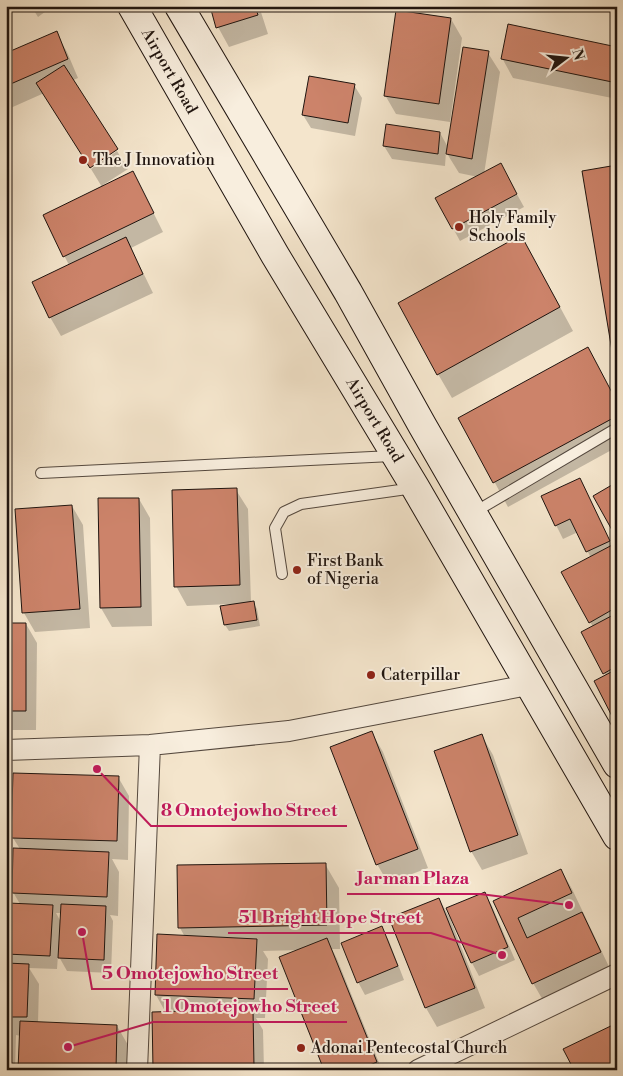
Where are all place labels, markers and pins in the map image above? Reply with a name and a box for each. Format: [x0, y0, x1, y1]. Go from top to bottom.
place label: The J Innovation [93, 150, 215, 170]
marker: The J Innovation [77, 154, 89, 166]
place label: Holy Family Schools [469, 208, 556, 246]
marker: Holy Family Schools [453, 221, 465, 233]
place label: First Bank of Nigeria [307, 551, 385, 589]
marker: First Bank of Nigeria [291, 564, 303, 576]
place label: Caterpillar [381, 665, 460, 685]
marker: Caterpillar [365, 669, 377, 681]
callout: 8 Omotejowho Street [151, 793, 347, 826]
callout: Jarman Plaza [347, 861, 480, 894]
callout: 51 Bright Hope Street [228, 900, 431, 933]
callout: 5 Omotejowho Street [92, 956, 288, 989]
callout: 1 Omotejowho Street [153, 989, 347, 1022]
place label: Adonai Pentecostal Church [310, 1038, 508, 1058]
marker: Adonai Pentecostal Church [295, 1042, 307, 1054]

